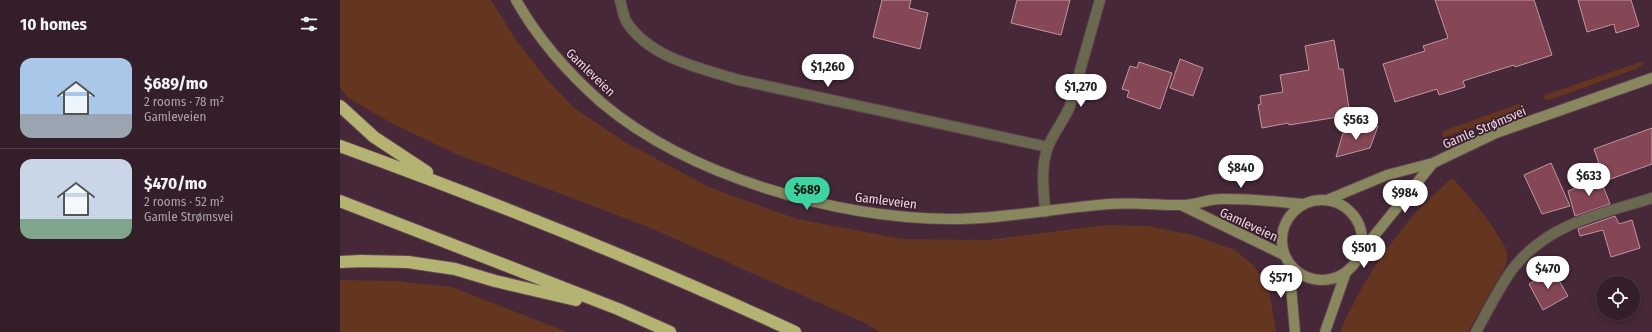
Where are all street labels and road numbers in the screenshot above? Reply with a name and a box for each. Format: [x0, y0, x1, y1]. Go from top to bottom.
street label: Gamleveien [563, 45, 618, 99]
street label: Gamle Strømsvei [1440, 103, 1528, 152]
street label: Gamleveien [854, 189, 918, 212]
street label: Gamleveien [1217, 204, 1280, 244]

